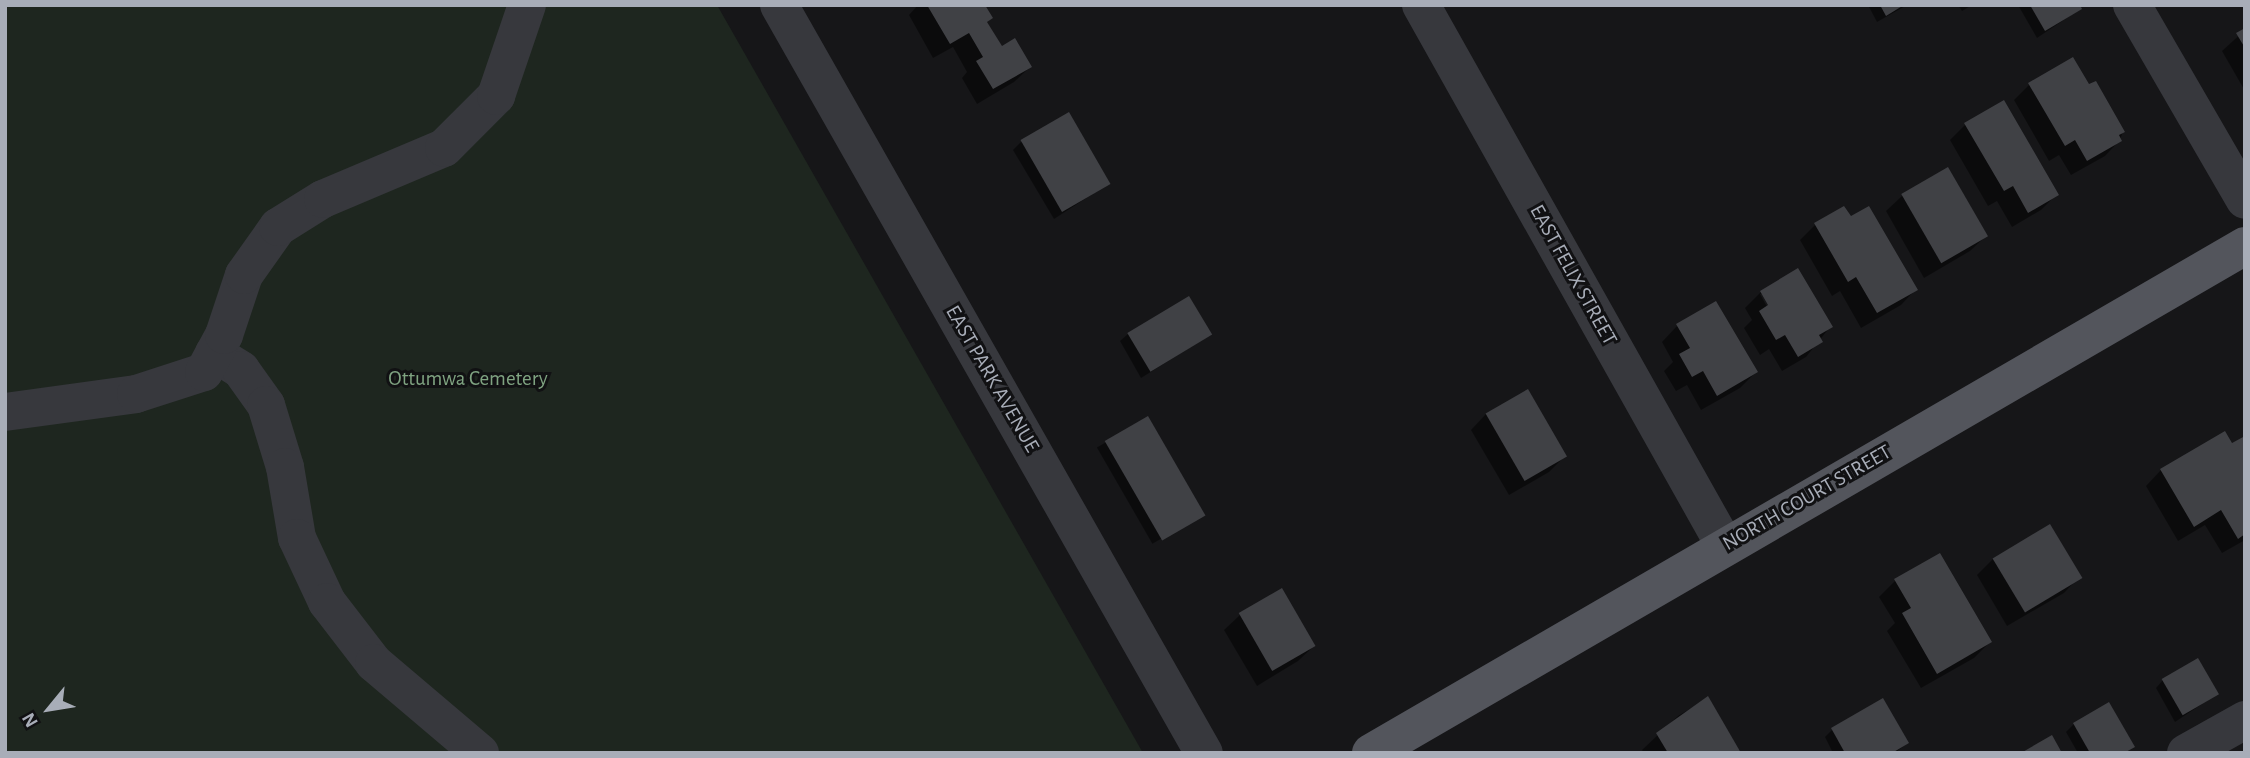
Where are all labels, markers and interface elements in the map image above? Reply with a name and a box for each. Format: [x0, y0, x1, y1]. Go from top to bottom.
street label: EAST FELIX STREET [1524, 200, 1622, 350]
street label: EAST PARK AVENUE [940, 301, 1044, 457]
park label: Ottumwa Cemetery [388, 366, 548, 392]
street label: NORTH COURT STREET [1718, 439, 1896, 557]
north arrow [14, 674, 84, 744]
text: N [19, 709, 42, 730]

